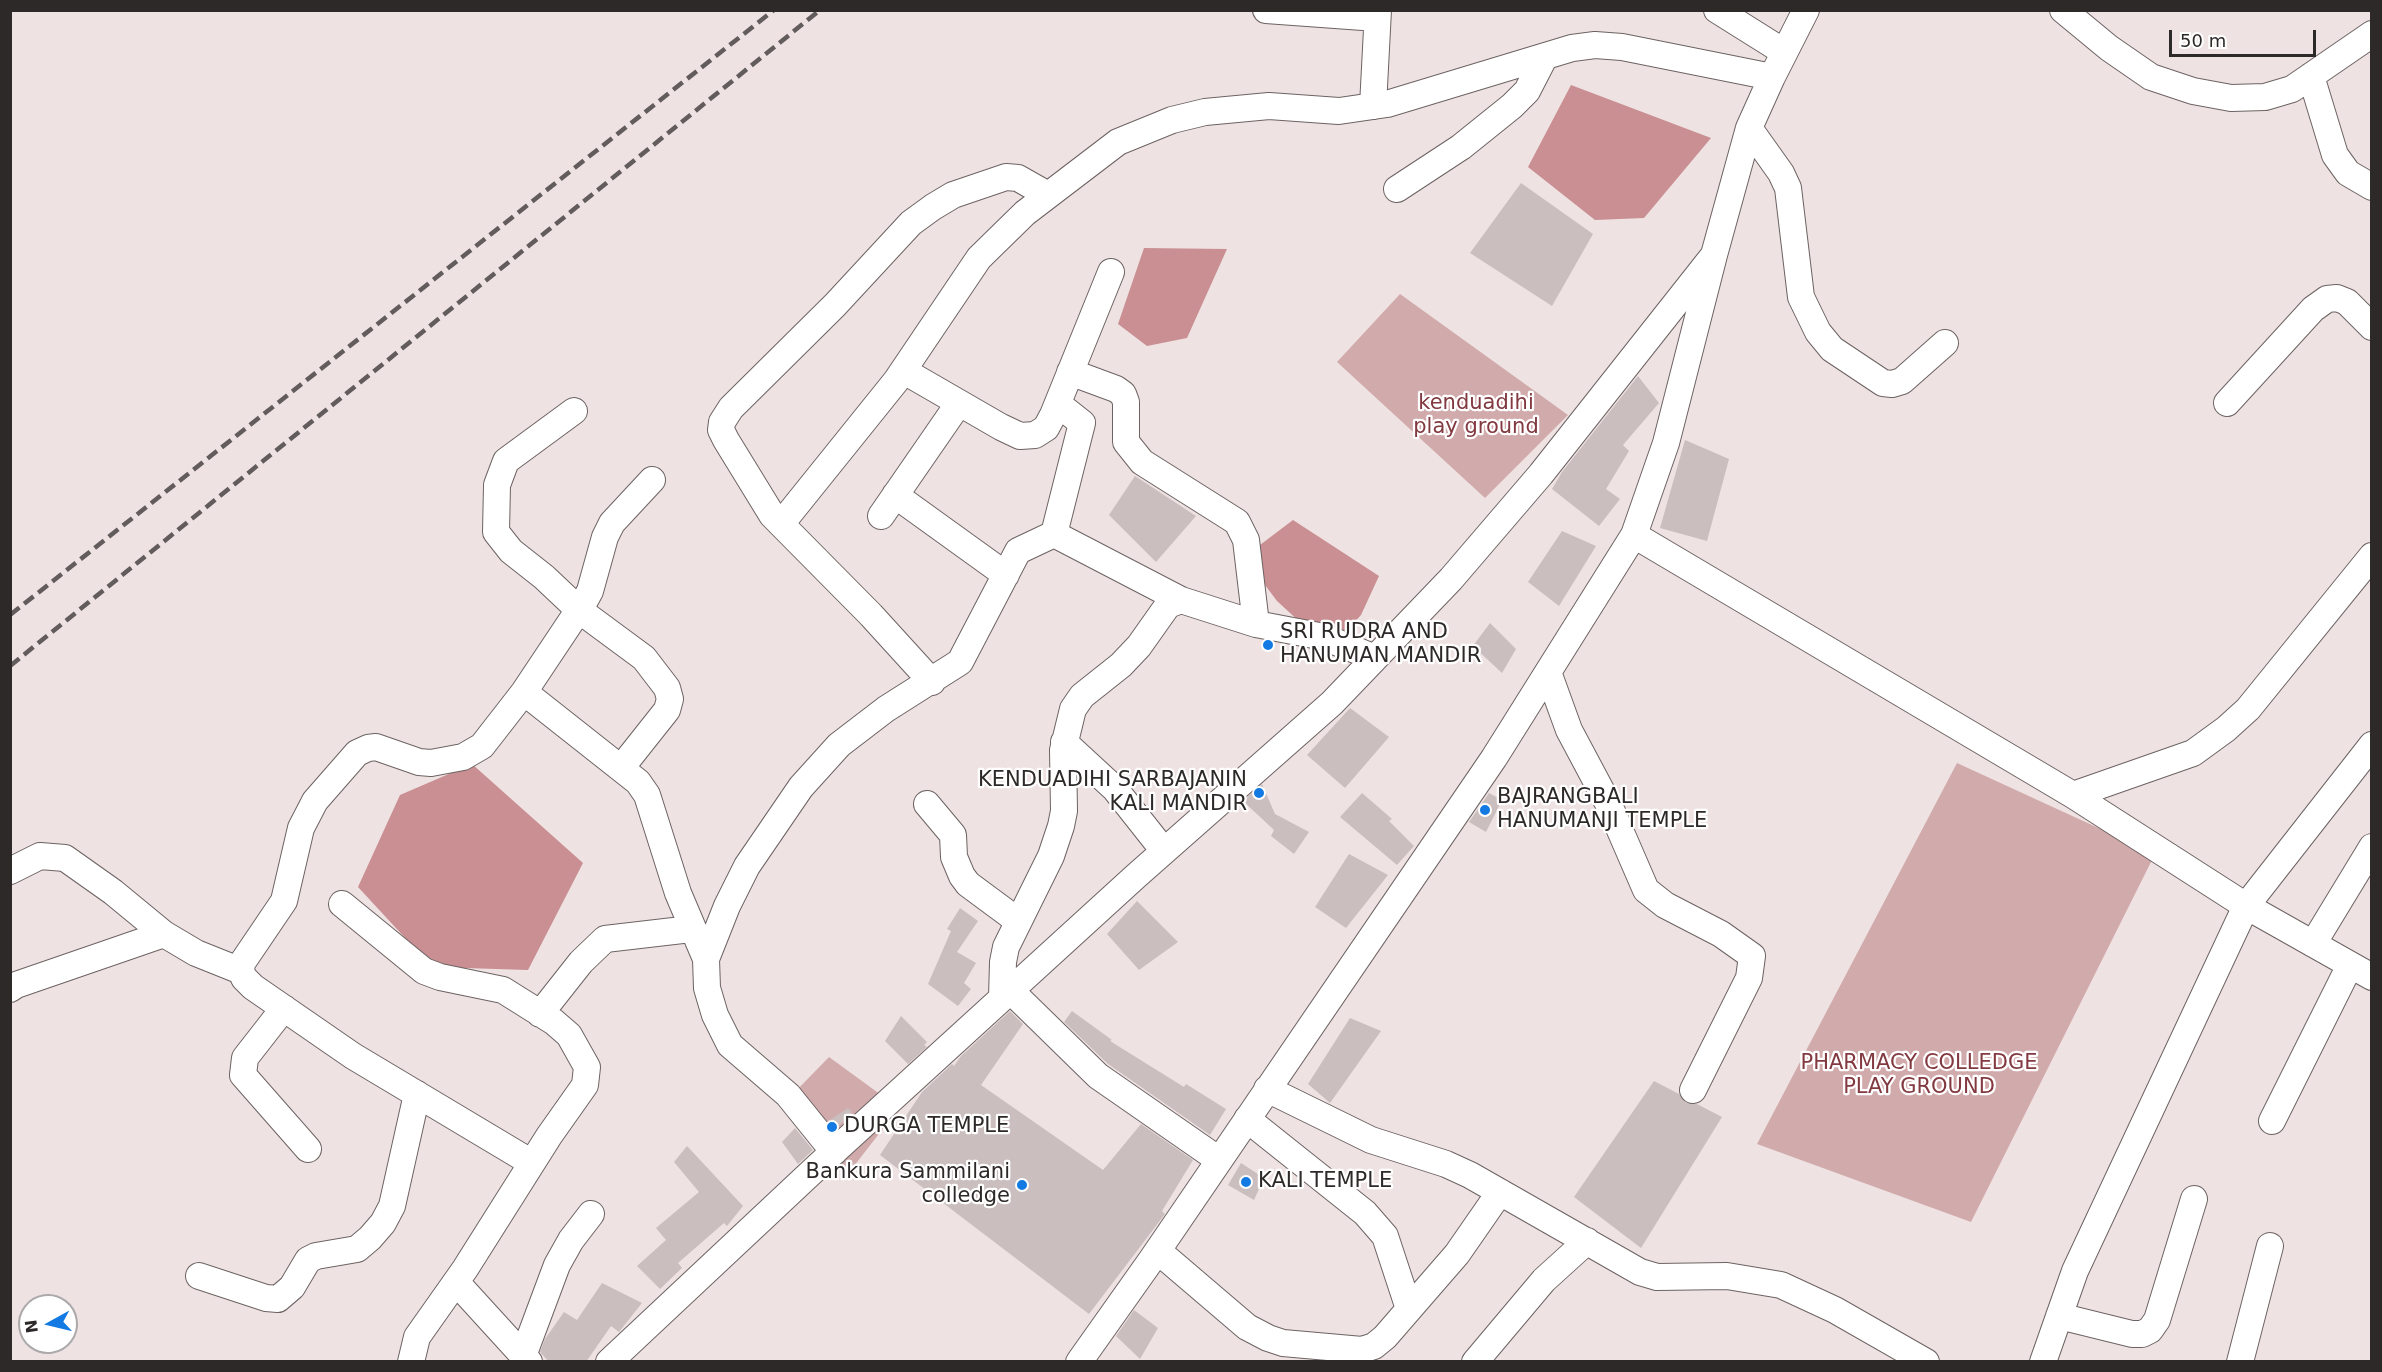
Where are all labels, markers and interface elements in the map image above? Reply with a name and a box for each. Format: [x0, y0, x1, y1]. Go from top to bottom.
scale bar [2172, 18, 2319, 56]
text: 50 m [2180, 30, 2226, 51]
park label: kenduadihi play ground [1413, 391, 1539, 441]
place label: SRI RUDRA AND HANUMAN MANDIR [1280, 620, 1481, 670]
marker: SRI RUDRA AND HANUMAN MANDIR [1261, 638, 1275, 652]
place label: KENDUADIHI SARBAJANIN KALI MANDIR [978, 768, 1247, 818]
place label: BAJRANGBALI HANUMANJI TEMPLE [1497, 785, 1707, 835]
marker: KENDUADIHI SARBAJANIN KALI MANDIR [1252, 786, 1266, 800]
marker: BAJRANGBALI HANUMANJI TEMPLE [1478, 803, 1492, 817]
park label: PHARMACY COLLEDGE PLAY GROUND [1801, 1051, 2037, 1101]
place label: DURGA TEMPLE [844, 1114, 1009, 1140]
marker: DURGA TEMPLE [825, 1120, 839, 1134]
place label: Bankura Sammilani colledge [806, 1160, 1010, 1210]
place label: KALI TEMPLE [1258, 1169, 1392, 1195]
marker: KALI TEMPLE [1239, 1175, 1253, 1189]
marker: Bankura Sammilani colledge [1015, 1178, 1029, 1192]
north arrow [18, 1294, 78, 1354]
text: N [21, 1318, 42, 1334]

